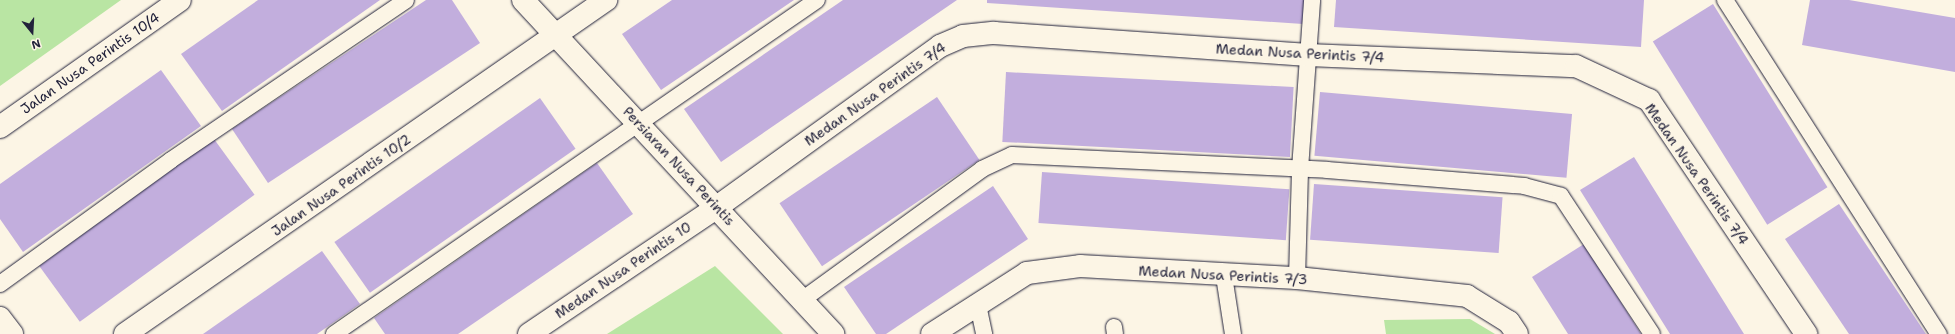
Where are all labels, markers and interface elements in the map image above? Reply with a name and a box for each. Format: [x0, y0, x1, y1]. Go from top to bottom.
street label: Jalan Nusa Perintis 10/4 [17, 9, 163, 117]
north arrow [12, 12, 52, 52]
street label: Medan Nusa Perintis 7/4 [801, 39, 949, 149]
street label: Medan Nusa Perintis 7/4 [1215, 40, 1385, 66]
street label: Medan Nusa Perintis 7/4 [1642, 100, 1752, 248]
street label: Persiaran Nusa Perintis [619, 103, 739, 229]
street label: Jalan Nusa Perintis 10/2 [268, 131, 414, 239]
street label: Medan Nusa Perintis 10 [552, 218, 694, 322]
street label: Medan Nusa Perintis 7/3 [1138, 262, 1308, 288]

